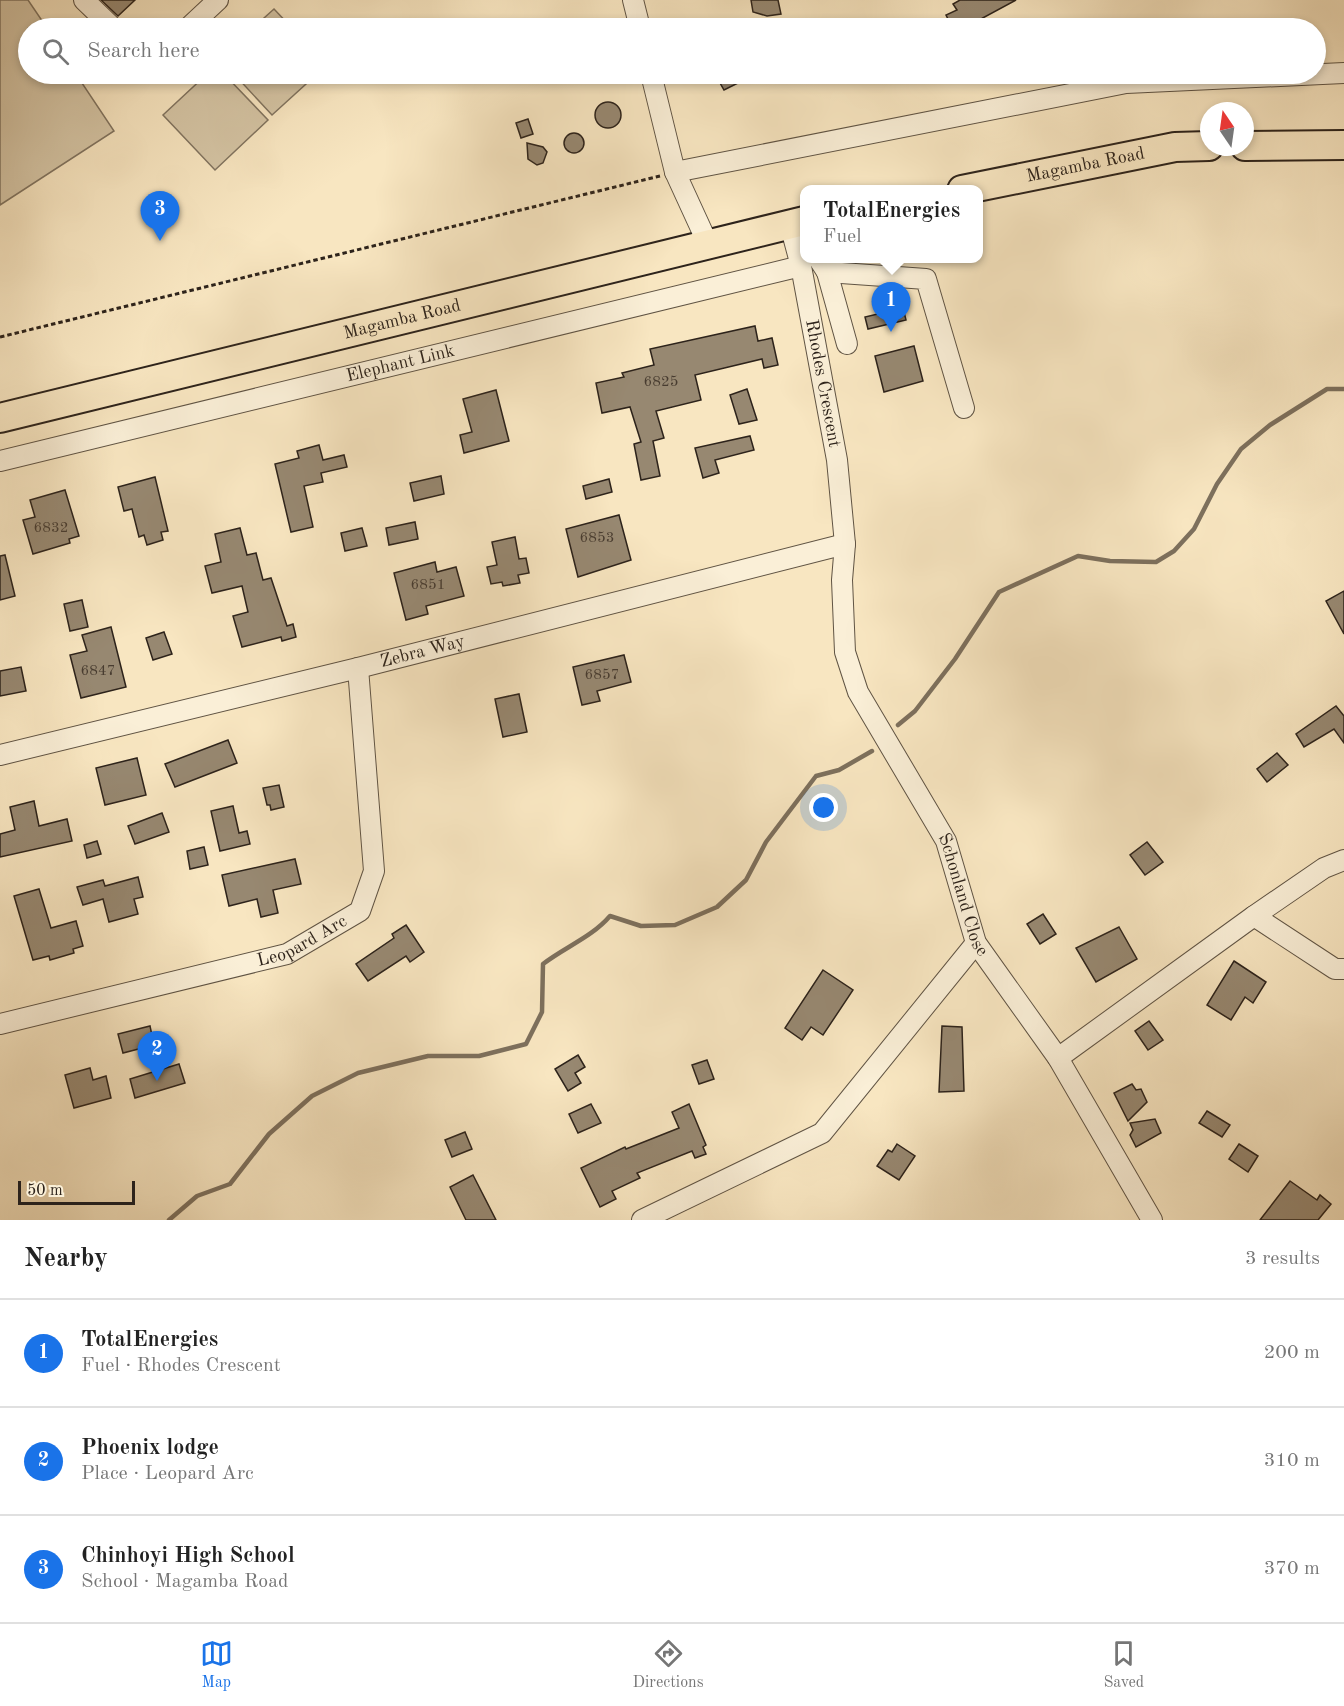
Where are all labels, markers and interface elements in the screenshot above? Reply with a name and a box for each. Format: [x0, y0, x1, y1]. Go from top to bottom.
search box [18, 18, 1326, 84]
icon: search [39, 35, 72, 68]
text: Search here [87, 40, 200, 62]
north arrow [1200, 102, 1254, 156]
street label: Magamba Road [1025, 144, 1146, 186]
popup [800, 185, 983, 263]
pin: 3 [140, 192, 180, 241]
text: TotalEnergies [823, 200, 960, 222]
text: Fuel [823, 227, 862, 247]
pin: 1 [872, 282, 910, 332]
street label: Magamba Road [342, 296, 463, 343]
street label: Rhodes Crescent [802, 318, 844, 449]
street label: Elephant Link [344, 342, 456, 385]
house number: 6825 [644, 375, 678, 390]
house number: 6832 [34, 521, 68, 536]
house number: 6853 [580, 531, 614, 546]
house number: 6851 [411, 578, 445, 593]
street label: Zebra Way [378, 632, 467, 671]
house number: 6847 [81, 664, 115, 679]
house number: 6857 [585, 668, 619, 683]
your location [809, 793, 838, 822]
street label: Schonland Close [935, 830, 991, 960]
street label: Leopard Arc [255, 912, 350, 970]
pin: 2 [138, 1032, 176, 1081]
scale bar [18, 1178, 135, 1206]
text: 50 m [27, 1183, 63, 1199]
text: Nearby [24, 1246, 108, 1272]
text: 3 results [1245, 1249, 1320, 1269]
text: TotalEnergies [81, 1329, 218, 1351]
text: 1 [38, 1343, 49, 1363]
text: 200 m [1264, 1343, 1320, 1363]
text: Fuel · Rhodes Crescent [81, 1356, 281, 1376]
text: Phoenix lodge [81, 1437, 219, 1459]
text: 2 [38, 1451, 49, 1471]
text: 310 m [1264, 1451, 1320, 1471]
text: Place · Leopard Arc [81, 1464, 254, 1484]
text: Chinhoyi High School [81, 1545, 295, 1567]
text: 3 [38, 1559, 49, 1579]
text: 370 m [1264, 1559, 1320, 1579]
text: School · Magamba Road [81, 1572, 289, 1592]
tab: Map [200, 1637, 233, 1693]
tab: Directions [633, 1637, 704, 1693]
tab: Saved [1103, 1637, 1144, 1693]

